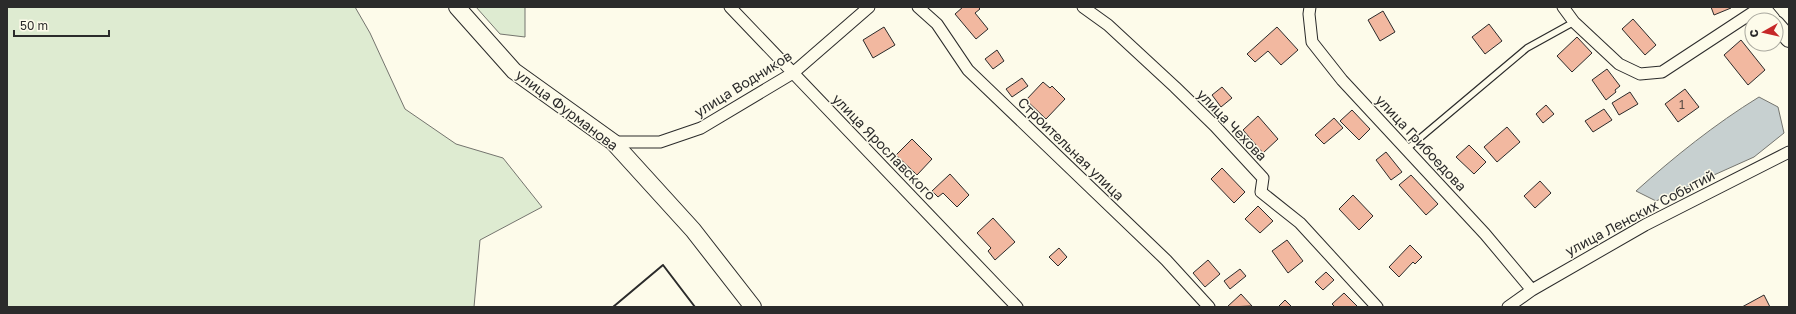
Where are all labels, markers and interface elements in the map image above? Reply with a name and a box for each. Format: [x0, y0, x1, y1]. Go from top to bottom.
scale bar [14, 12, 109, 38]
north arrow [1744, 12, 1784, 52]
text: 50 m [20, 18, 48, 33]
text: С [1747, 29, 1761, 38]
street label: улица Водников [691, 47, 795, 120]
street label: улица Фурманова [513, 66, 622, 154]
street label: улица Чехова [1194, 85, 1271, 164]
street label: улица Ярославского [829, 90, 940, 203]
street label: улица Грибоедова [1372, 91, 1470, 194]
street label: Строительная улица [1015, 94, 1128, 204]
house number: 1 [1679, 97, 1685, 112]
street label: улица Ленских Событий [1562, 166, 1717, 259]

